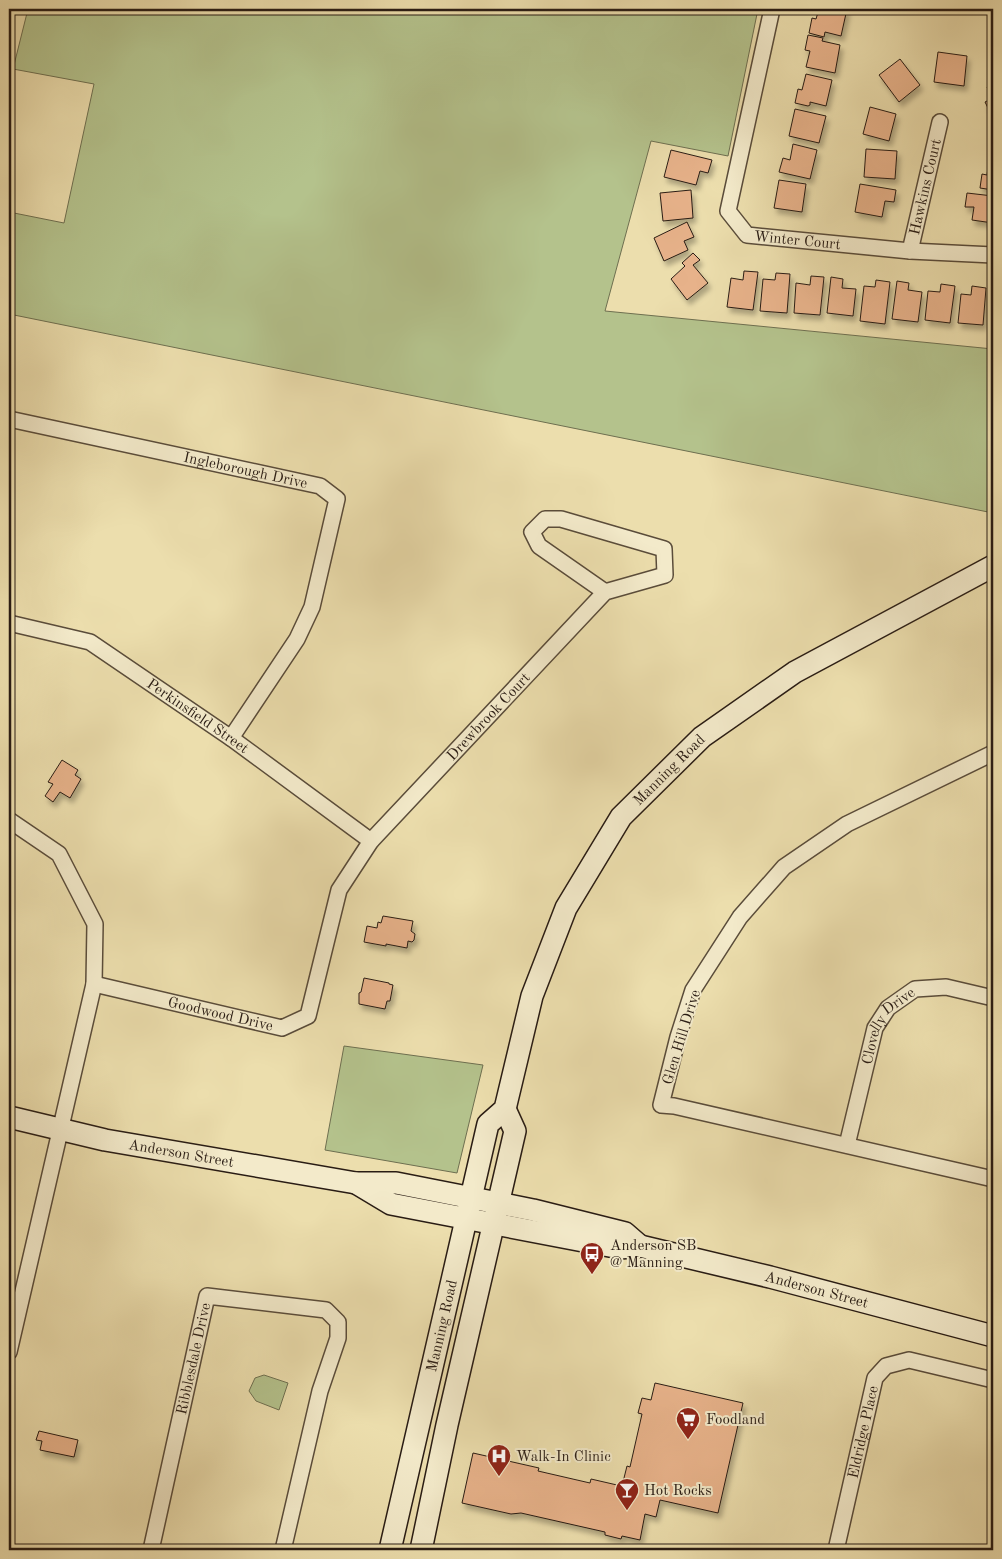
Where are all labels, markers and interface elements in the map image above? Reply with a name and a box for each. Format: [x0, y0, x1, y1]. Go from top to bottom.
street label: Hawkins Court [908, 138, 945, 237]
street label: Winter Court [753, 230, 841, 253]
street label: Ingleborough Drive [182, 451, 309, 492]
street label: Drewbrook Court [445, 671, 534, 764]
street label: Perkinsfield Street [144, 677, 251, 757]
street label: Manning Road [631, 732, 709, 809]
street label: Clovelly Drive [861, 985, 918, 1066]
street label: Glen Hill Drive [661, 988, 704, 1087]
street label: Goodwood Drive [166, 996, 274, 1035]
street label: Anderson Street [127, 1138, 235, 1171]
place label: Anderson SB @ Manning [610, 1239, 696, 1271]
bus stop icon: Anderson SB @ Manning [579, 1241, 605, 1275]
street label: Anderson Street [763, 1270, 870, 1312]
street label: Manning Road [425, 1278, 461, 1374]
street label: Ribblesdale Drive [175, 1301, 214, 1416]
street label: Eldridge Place [846, 1384, 882, 1480]
supermarket icon: Foodland [675, 1406, 701, 1440]
place label: Foodland [706, 1413, 765, 1428]
hospital icon: Walk-In Clinic [486, 1443, 512, 1477]
place label: Walk-In Clinic [516, 1450, 611, 1465]
bar icon: Hot Rocks [614, 1477, 640, 1511]
place label: Hot Rocks [644, 1484, 712, 1499]

